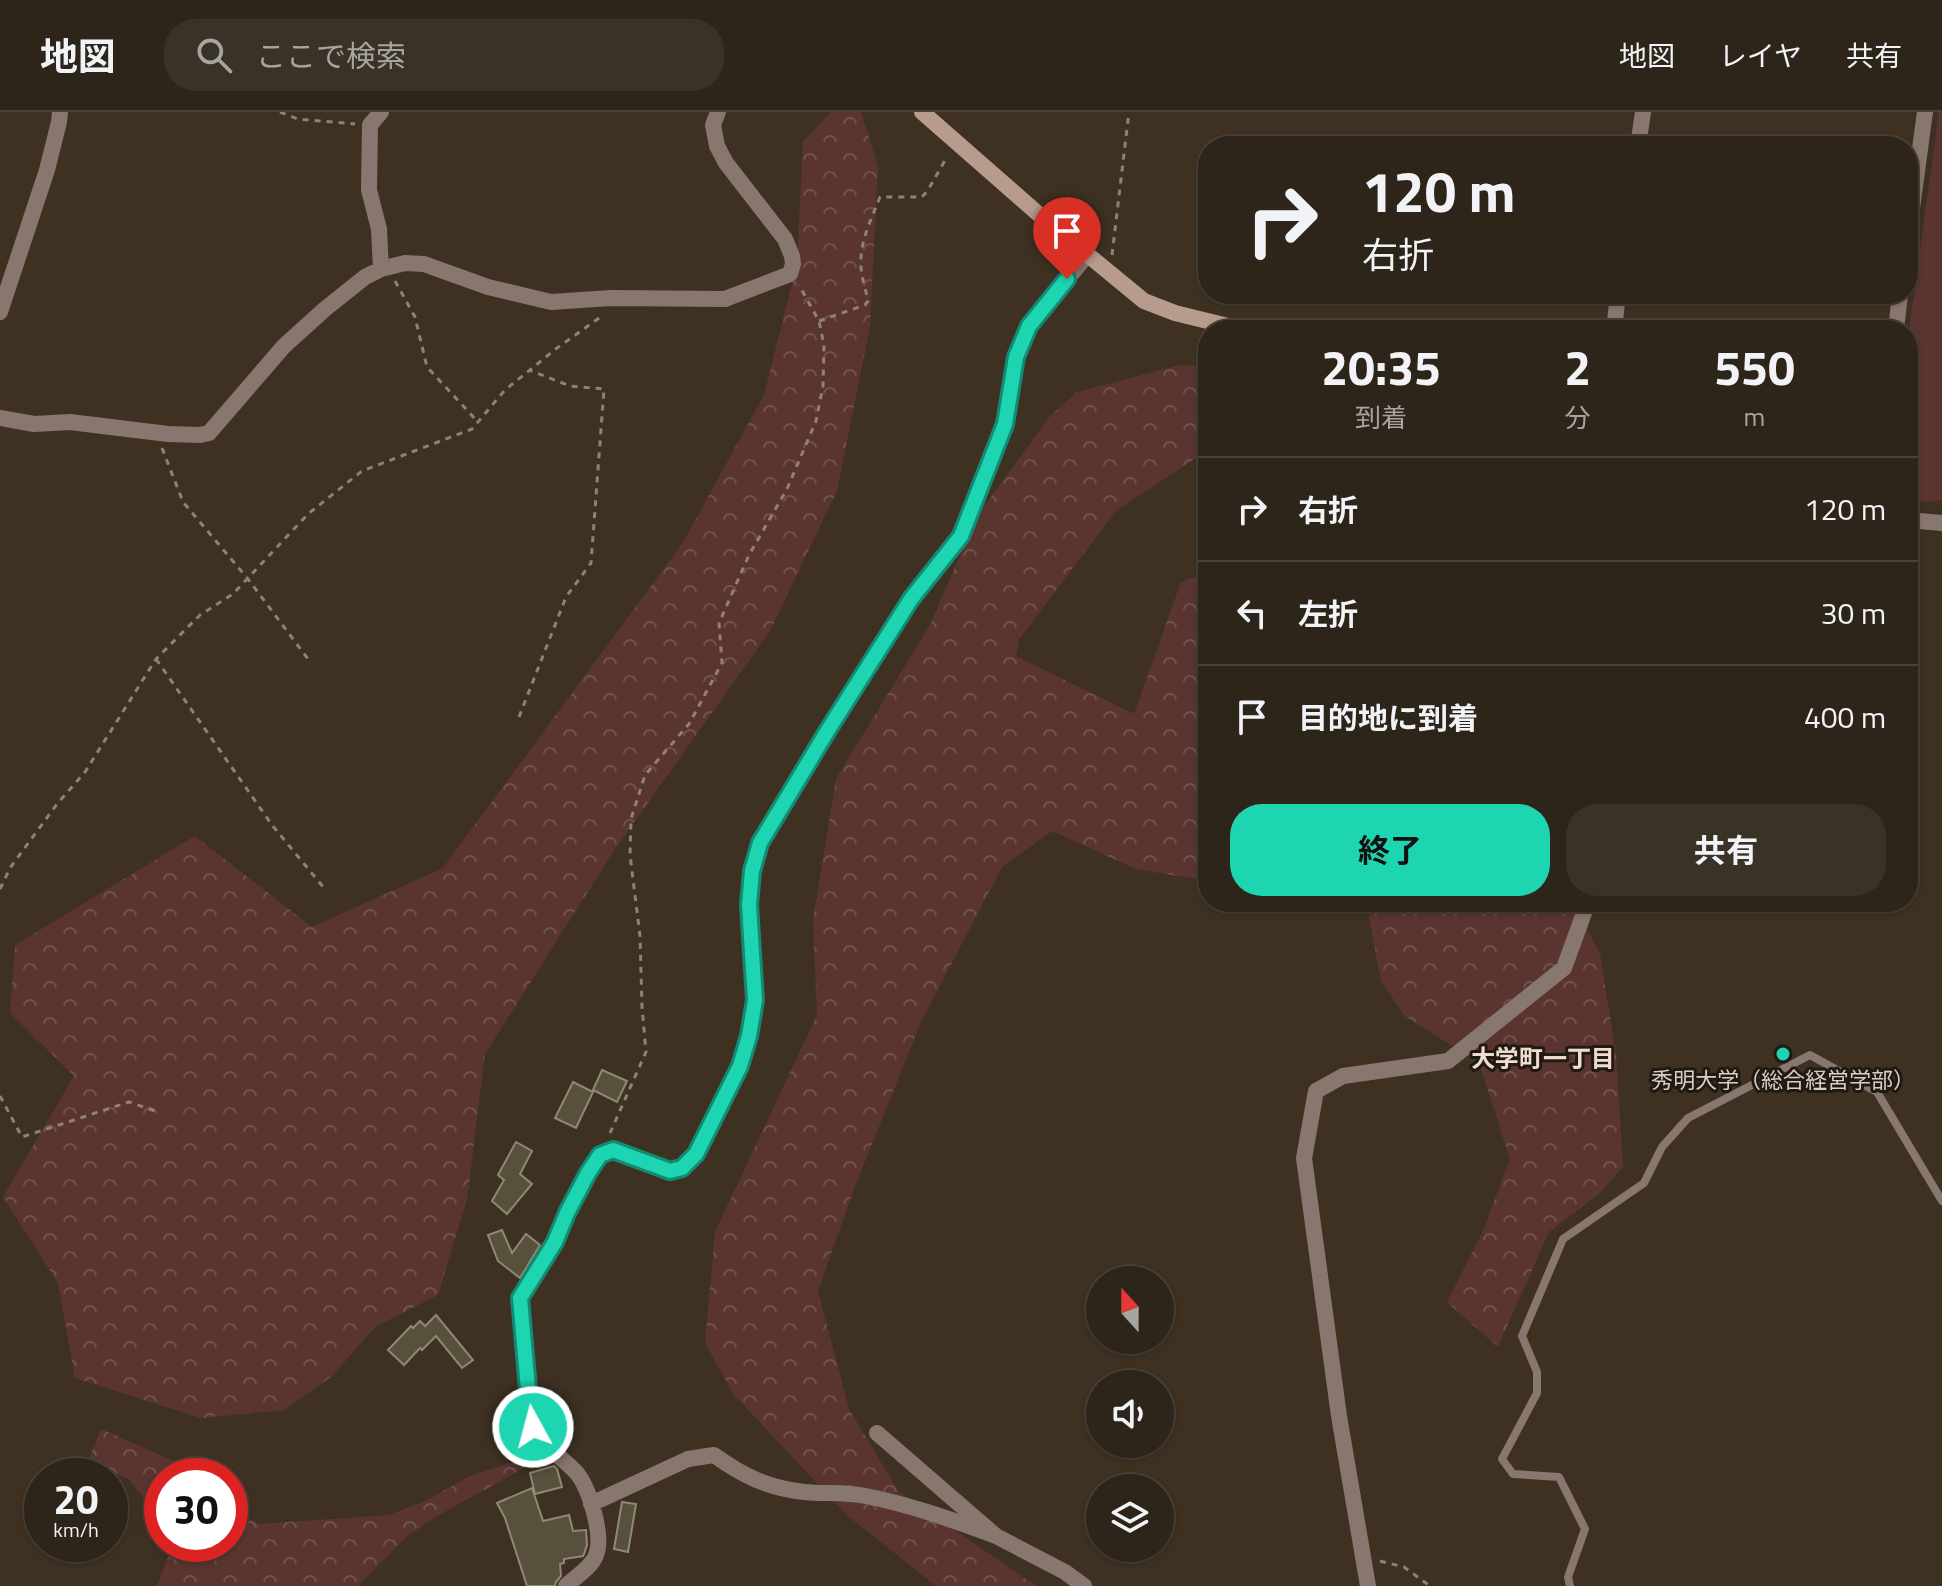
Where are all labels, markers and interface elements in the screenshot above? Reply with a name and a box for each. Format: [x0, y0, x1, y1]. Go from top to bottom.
search box [164, 19, 724, 91]
text: 地図 [40, 27, 116, 85]
icon: search [192, 33, 236, 77]
text: ここで検索 [256, 33, 406, 79]
text: 地図 [1619, 34, 1675, 77]
text: レイヤ [1719, 34, 1802, 77]
text: 共有 [1846, 34, 1902, 77]
text: 120 m [1362, 149, 1515, 234]
icon: right [1230, 168, 1334, 272]
pin [1033, 197, 1101, 279]
icon: arrive [1045, 209, 1089, 253]
text: 右折 [1362, 227, 1434, 282]
text: 20:35 [1321, 331, 1441, 404]
text: 2 [1564, 331, 1591, 404]
text: 550 [1714, 331, 1795, 404]
text: m [1744, 397, 1765, 436]
text: 到着 [1355, 398, 1407, 437]
text: 分 [1565, 398, 1591, 437]
text: 120 m [1804, 486, 1886, 532]
icon: right [1230, 487, 1274, 531]
text: 右折 [1298, 487, 1358, 533]
text: 30 m [1821, 590, 1886, 636]
icon: left [1230, 591, 1274, 635]
text: 左折 [1298, 591, 1358, 637]
text: 400 m [1804, 694, 1886, 740]
icon: arrive [1230, 695, 1274, 739]
text: 目的地に到着 [1298, 695, 1478, 741]
button: 終了 [1230, 804, 1550, 896]
button: 共有 [1566, 804, 1886, 896]
district label: 大学町一丁目 [1471, 1040, 1615, 1076]
marker: 秀明大学（総合経営学部） [1774, 1045, 1792, 1063]
place label: 秀明大学（総合経営学部） [1651, 1063, 1915, 1097]
north arrow [1086, 1266, 1174, 1354]
map controls [1086, 1266, 1174, 1562]
button: sound [1086, 1370, 1174, 1458]
position arrow [491, 1385, 575, 1469]
speed limit sign: 30 [144, 1458, 248, 1562]
text: 20 [54, 1469, 98, 1530]
button: layers [1086, 1474, 1174, 1562]
text: km/h [53, 1514, 99, 1545]

